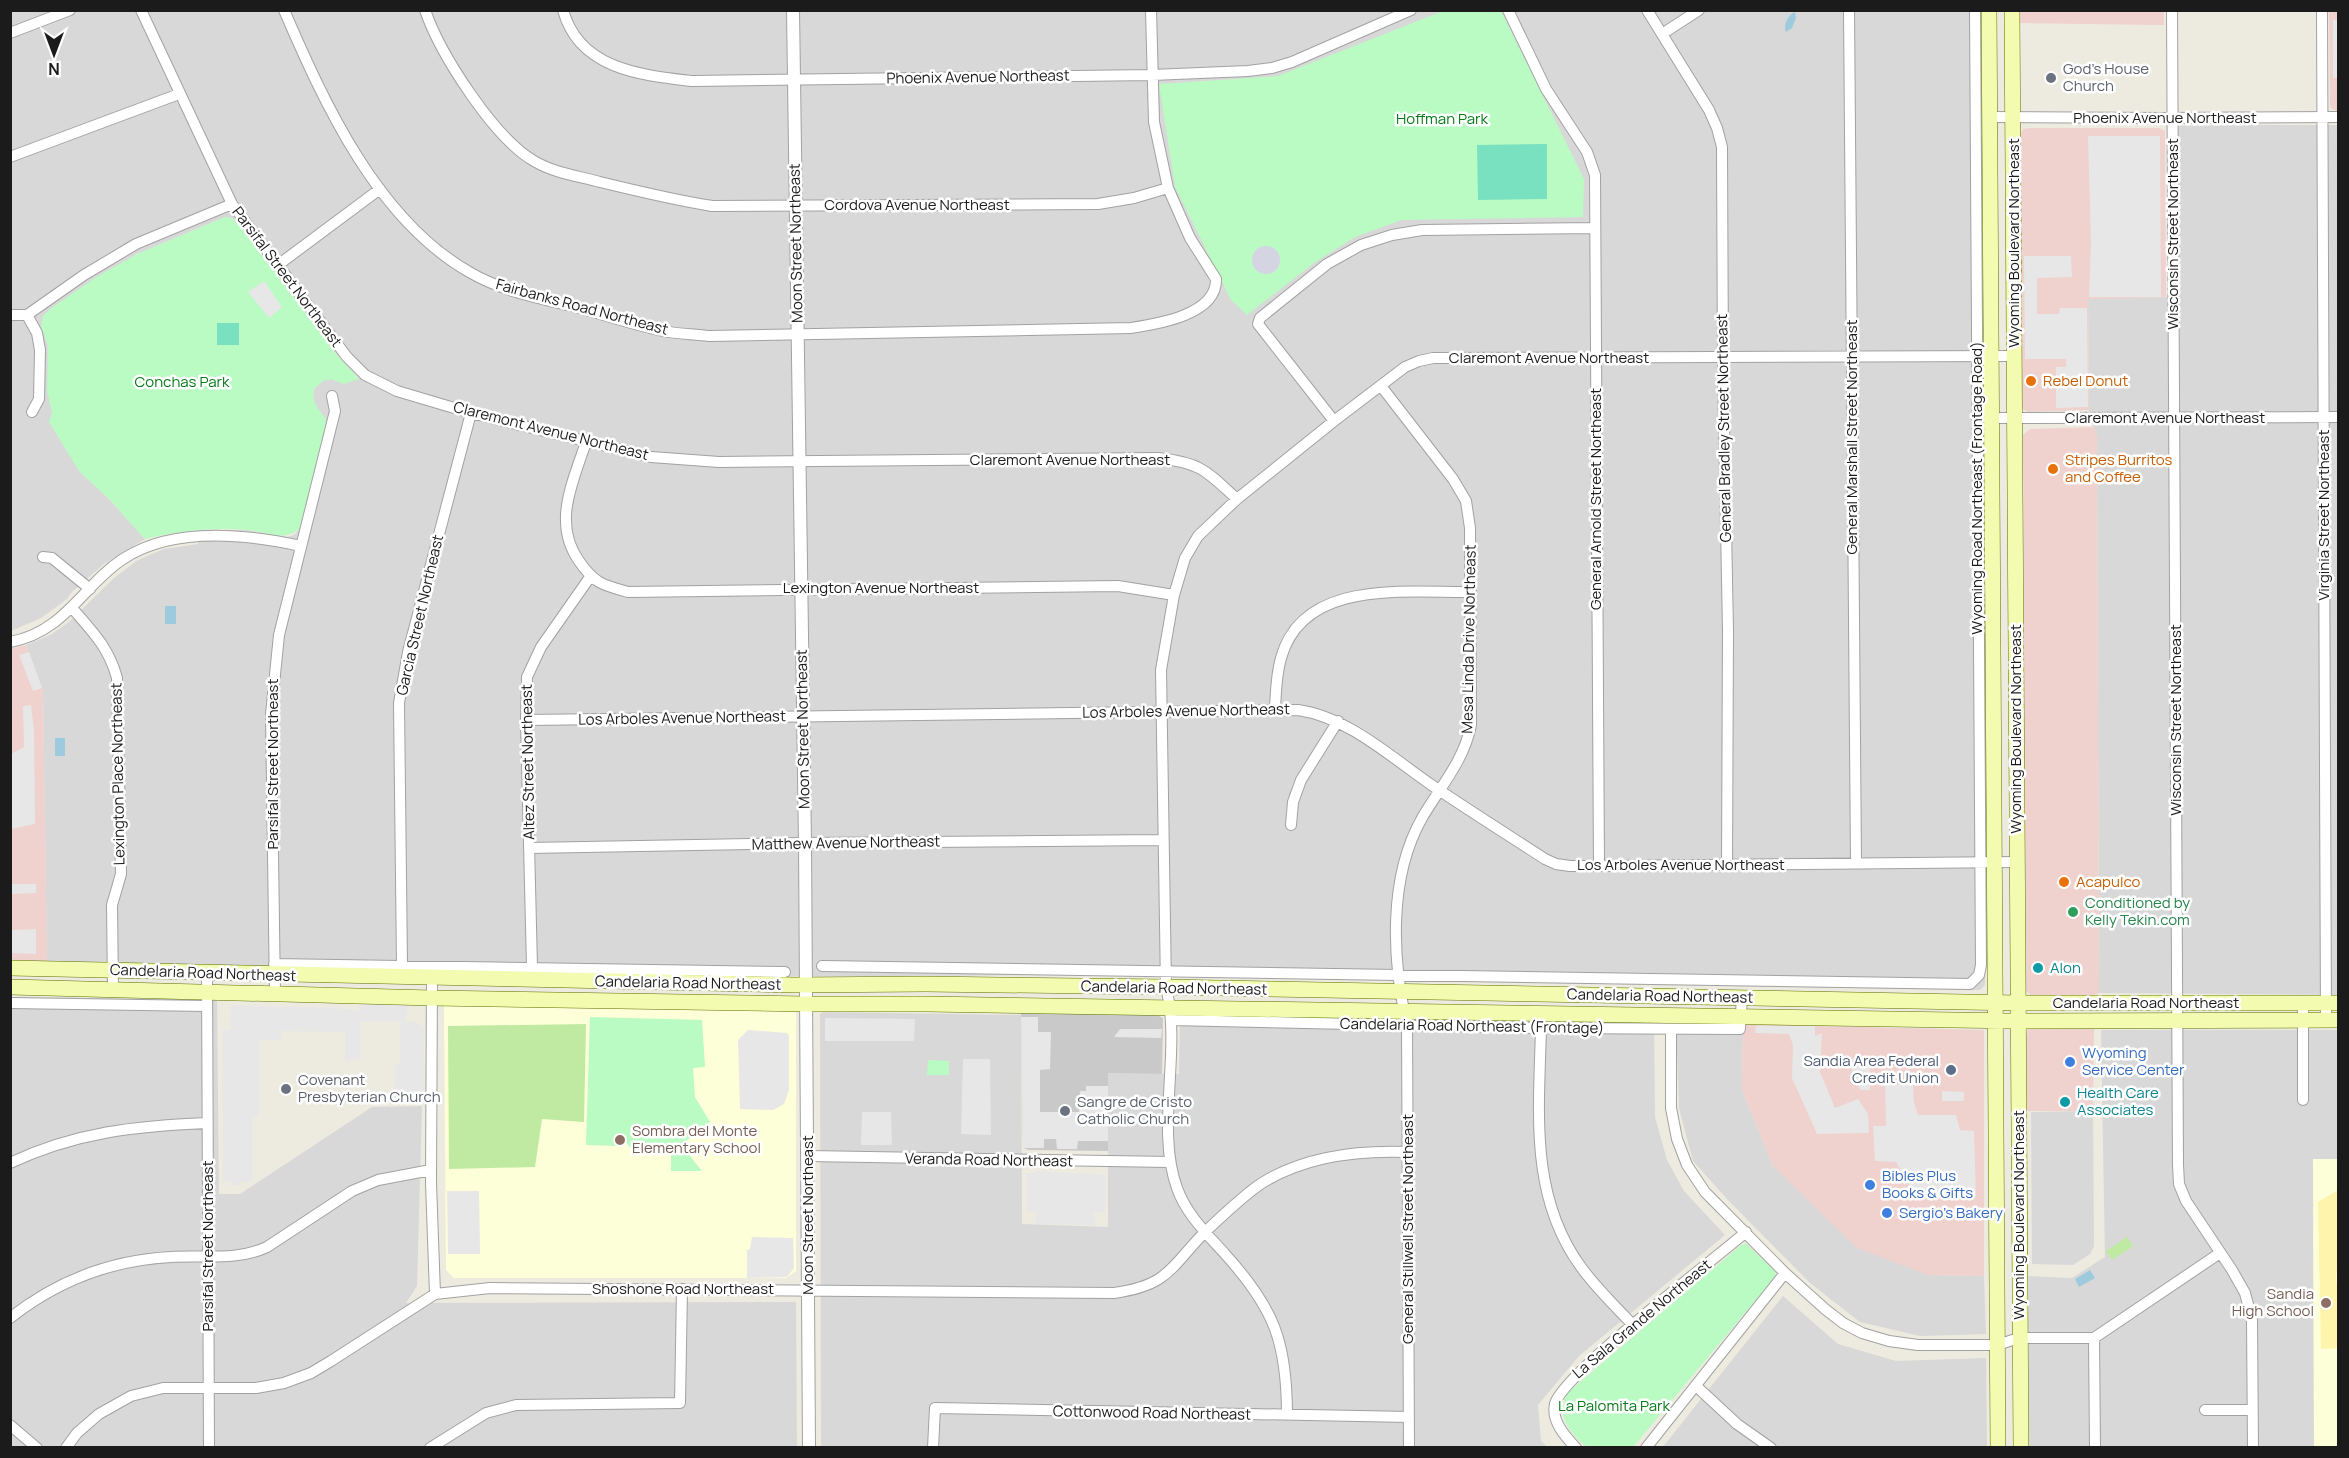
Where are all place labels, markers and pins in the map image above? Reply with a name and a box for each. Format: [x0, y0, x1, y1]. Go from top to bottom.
place label: God's House Church [2063, 58, 2149, 96]
marker: God's House Church [2044, 71, 2058, 85]
place label: Rebel Donut [2043, 370, 2128, 391]
marker: Rebel Donut [2024, 374, 2038, 388]
place label: Stripes Burritos and Coffee [2065, 449, 2173, 487]
marker: Stripes Burritos and Coffee [2046, 462, 2060, 476]
place label: Acapulco [2076, 871, 2140, 892]
marker: Acapulco [2057, 875, 2071, 889]
place label: Conditioned by Kelly Tekin.com [2085, 892, 2190, 930]
marker: Conditioned by Kelly Tekin.com [2066, 905, 2080, 919]
place label: Alon [2050, 957, 2081, 978]
marker: Alon [2031, 961, 2045, 975]
place label: Wyoming Service Center [2082, 1042, 2185, 1080]
place label: Sandia Area Federal Credit Union [1803, 1050, 1939, 1088]
marker: Wyoming Service Center [2063, 1055, 2077, 1069]
marker: Sandia Area Federal Credit Union [1944, 1063, 1958, 1077]
place label: Covenant Presbyterian Church [298, 1069, 441, 1107]
marker: Covenant Presbyterian Church [279, 1082, 293, 1096]
place label: Health Care Associates [2077, 1082, 2159, 1120]
place label: Sangre de Cristo Catholic Church [1077, 1091, 1192, 1129]
marker: Health Care Associates [2058, 1095, 2072, 1109]
marker: Sangre de Cristo Catholic Church [1058, 1104, 1072, 1118]
place label: Sombra del Monte Elementary School [632, 1120, 761, 1158]
marker: Sombra del Monte Elementary School [613, 1133, 627, 1147]
place label: Bibles Plus Books & Gifts [1882, 1165, 1973, 1203]
marker: Bibles Plus Books & Gifts [1863, 1178, 1877, 1192]
place label: Sergio's Bakery [1899, 1202, 2003, 1223]
marker: Sergio's Bakery [1880, 1206, 1894, 1220]
place label: Sandia High School [2232, 1283, 2314, 1321]
marker: Sandia High School [2319, 1296, 2333, 1310]

